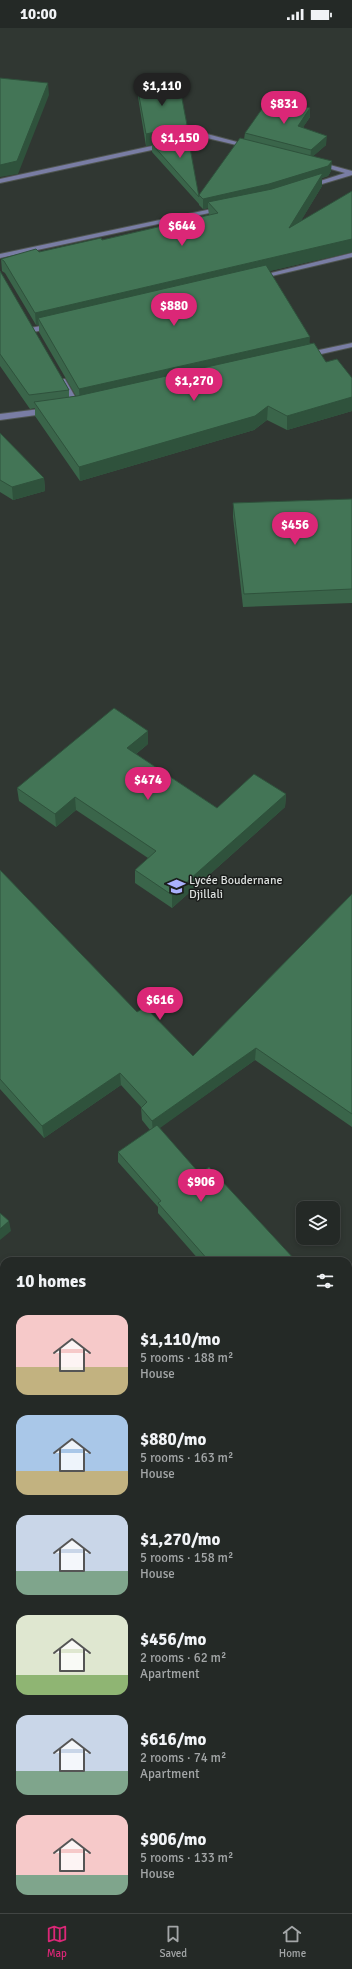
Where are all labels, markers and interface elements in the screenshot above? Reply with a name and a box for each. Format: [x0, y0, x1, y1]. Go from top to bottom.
text: 10:00 [20, 5, 57, 23]
pin: $1,110 [129, 73, 195, 107]
text: $1,110 [143, 78, 181, 94]
pin: $831 [260, 91, 308, 125]
text: $831 [270, 96, 298, 112]
pin: $1,150 [147, 125, 213, 159]
text: $1,150 [161, 130, 199, 146]
pin: $644 [158, 213, 206, 247]
text: $644 [168, 218, 196, 234]
pin: $880 [150, 293, 198, 327]
text: $880 [160, 298, 188, 314]
pin: $1,270 [161, 368, 227, 402]
text: $1,270 [175, 373, 213, 389]
pin: $456 [271, 512, 319, 546]
text: $456 [281, 517, 309, 533]
pin: $474 [124, 767, 172, 801]
text: $474 [134, 772, 162, 788]
place label: Lycée Boudernane Djillali [189, 873, 282, 902]
school or university icon: Lycée Boudernane Djillali [166, 877, 186, 897]
pin: $616 [136, 987, 184, 1021]
text: $616 [146, 992, 174, 1008]
pin: $906 [177, 1169, 225, 1203]
text: $906 [187, 1174, 215, 1190]
map controls [296, 1201, 340, 1245]
button: layers [296, 1201, 340, 1245]
icon: filters [314, 1270, 336, 1292]
text: 10 homes [16, 1271, 86, 1292]
text: $1,110/mo [140, 1329, 220, 1350]
icon: home [48, 1331, 96, 1379]
text: 5 rooms · 188 m² [140, 1350, 233, 1366]
text: House [140, 1366, 175, 1382]
text: $880/mo [140, 1429, 206, 1450]
icon: home [48, 1431, 96, 1479]
text: 5 rooms · 163 m² [140, 1450, 233, 1466]
text: House [140, 1466, 175, 1482]
text: $1,270/mo [140, 1529, 220, 1550]
icon: home [48, 1531, 96, 1579]
text: 5 rooms · 158 m² [140, 1550, 233, 1566]
text: House [140, 1566, 175, 1582]
text: $456/mo [140, 1629, 206, 1650]
icon: home [48, 1631, 96, 1679]
text: 2 rooms · 62 m² [140, 1650, 226, 1666]
text: Apartment [140, 1666, 200, 1682]
text: $616/mo [140, 1729, 206, 1750]
icon: home [48, 1731, 96, 1779]
text: 2 rooms · 74 m² [140, 1750, 226, 1766]
text: Apartment [140, 1766, 200, 1782]
text: $906/mo [140, 1829, 206, 1850]
icon: home [48, 1831, 96, 1879]
text: 5 rooms · 133 m² [140, 1850, 233, 1866]
text: House [140, 1866, 175, 1882]
tab: Map [46, 1923, 68, 1960]
tab: Saved [159, 1923, 187, 1960]
tab: Home [279, 1923, 306, 1960]

